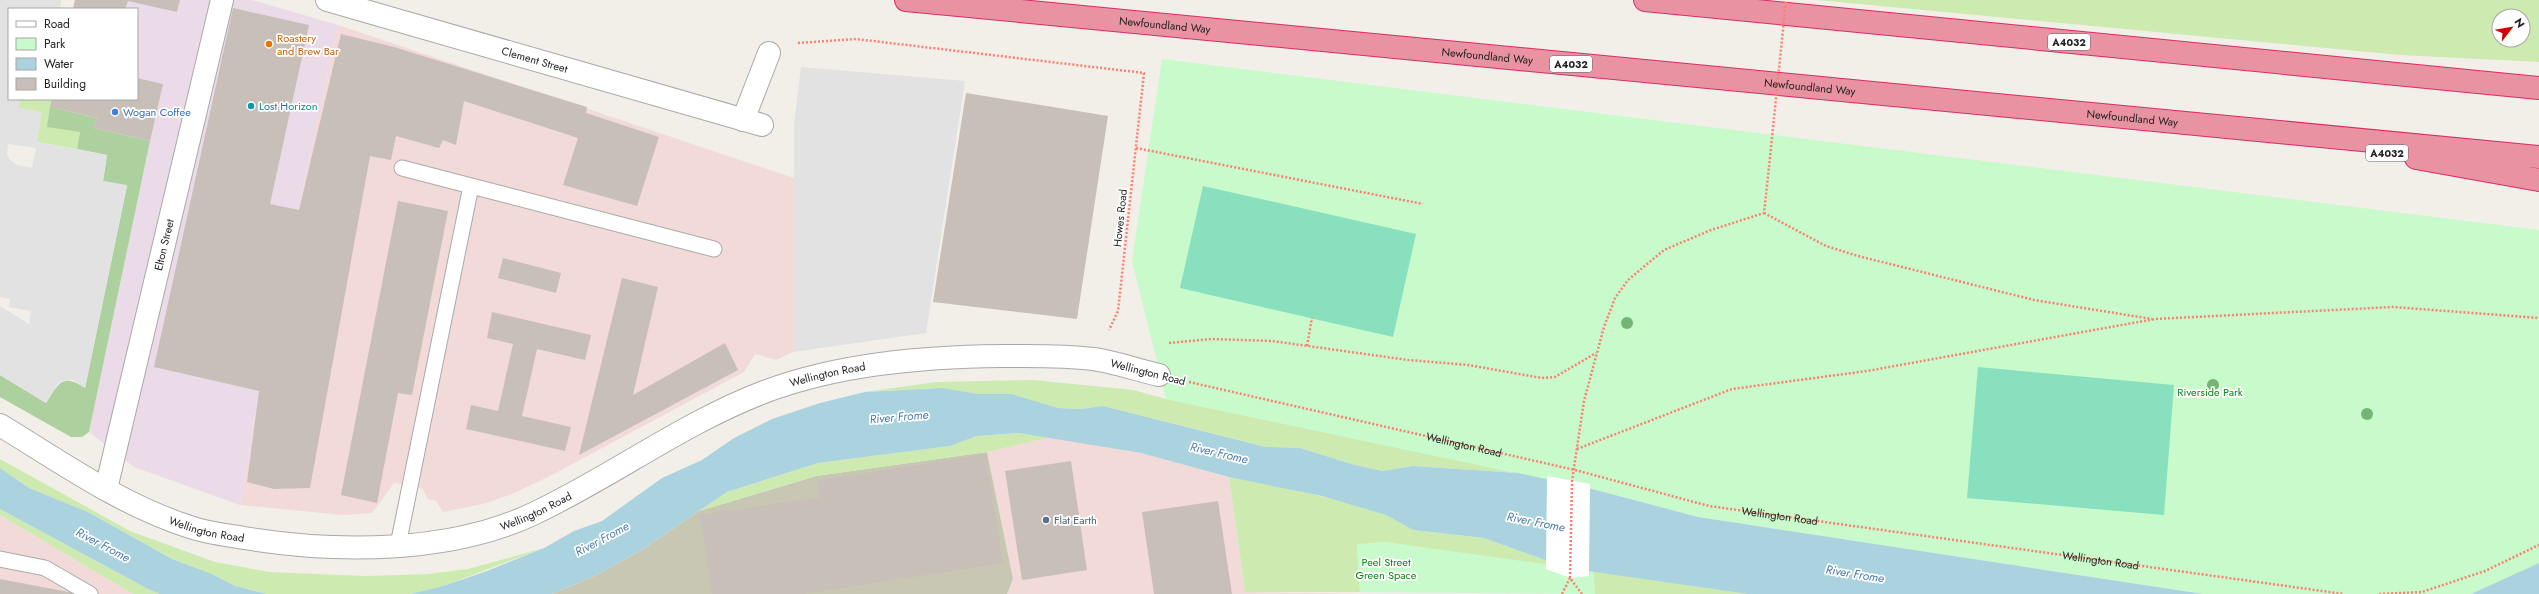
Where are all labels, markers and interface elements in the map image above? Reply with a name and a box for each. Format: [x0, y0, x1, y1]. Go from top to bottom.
legend [8, 8, 138, 100]
north arrow [2491, 8, 2531, 48]
street label: Newfoundland Way [1118, 13, 1211, 37]
text: Road [44, 15, 70, 33]
text: N [2510, 15, 2529, 31]
place label: Roastery and Brew Bar [277, 30, 339, 59]
road number: A4032 [2048, 34, 2090, 50]
text: Park [44, 35, 66, 53]
marker: Roastery and Brew Bar [264, 39, 274, 49]
street label: Clement Street [500, 43, 570, 77]
street label: Newfoundland Way [1441, 44, 1534, 68]
text: Water [44, 55, 75, 73]
road number: A4032 [1550, 56, 1592, 72]
text: Building [44, 75, 86, 93]
street label: Newfoundland Way [1763, 75, 1856, 99]
place label: Lost Horizon [259, 98, 318, 114]
marker: Lost Horizon [246, 101, 256, 111]
place label: Wogan Coffee [123, 104, 191, 120]
street label: Newfoundland Way [2086, 106, 2179, 130]
marker: Wogan Coffee [110, 107, 120, 117]
road number: A4032 [2366, 145, 2408, 161]
street label: Howes Road [1109, 188, 1131, 248]
street label: Elton Street [150, 217, 178, 272]
street label: Wellington Road [1109, 355, 1187, 389]
street label: Wellington Road [788, 358, 867, 391]
park label: Riverside Park [2177, 384, 2243, 400]
water label: River Frome [869, 405, 929, 429]
street label: Wellington Road [1425, 428, 1503, 461]
water label: River Frome [1188, 438, 1250, 468]
street label: Wellington Road [498, 488, 574, 535]
street label: Wellington Road [1740, 503, 1819, 529]
water label: River Frome [1505, 508, 1567, 536]
street label: Wellington Road [167, 512, 245, 546]
place label: Flat Earth [1054, 512, 1097, 528]
marker: Flat Earth [1041, 515, 1051, 525]
water label: River Frome [572, 517, 632, 561]
water label: River Frome [73, 523, 133, 567]
street label: Wellington Road [2061, 547, 2140, 573]
park label: Peel Street Green Space [1355, 554, 1417, 583]
water label: River Frome [1824, 561, 1886, 587]

